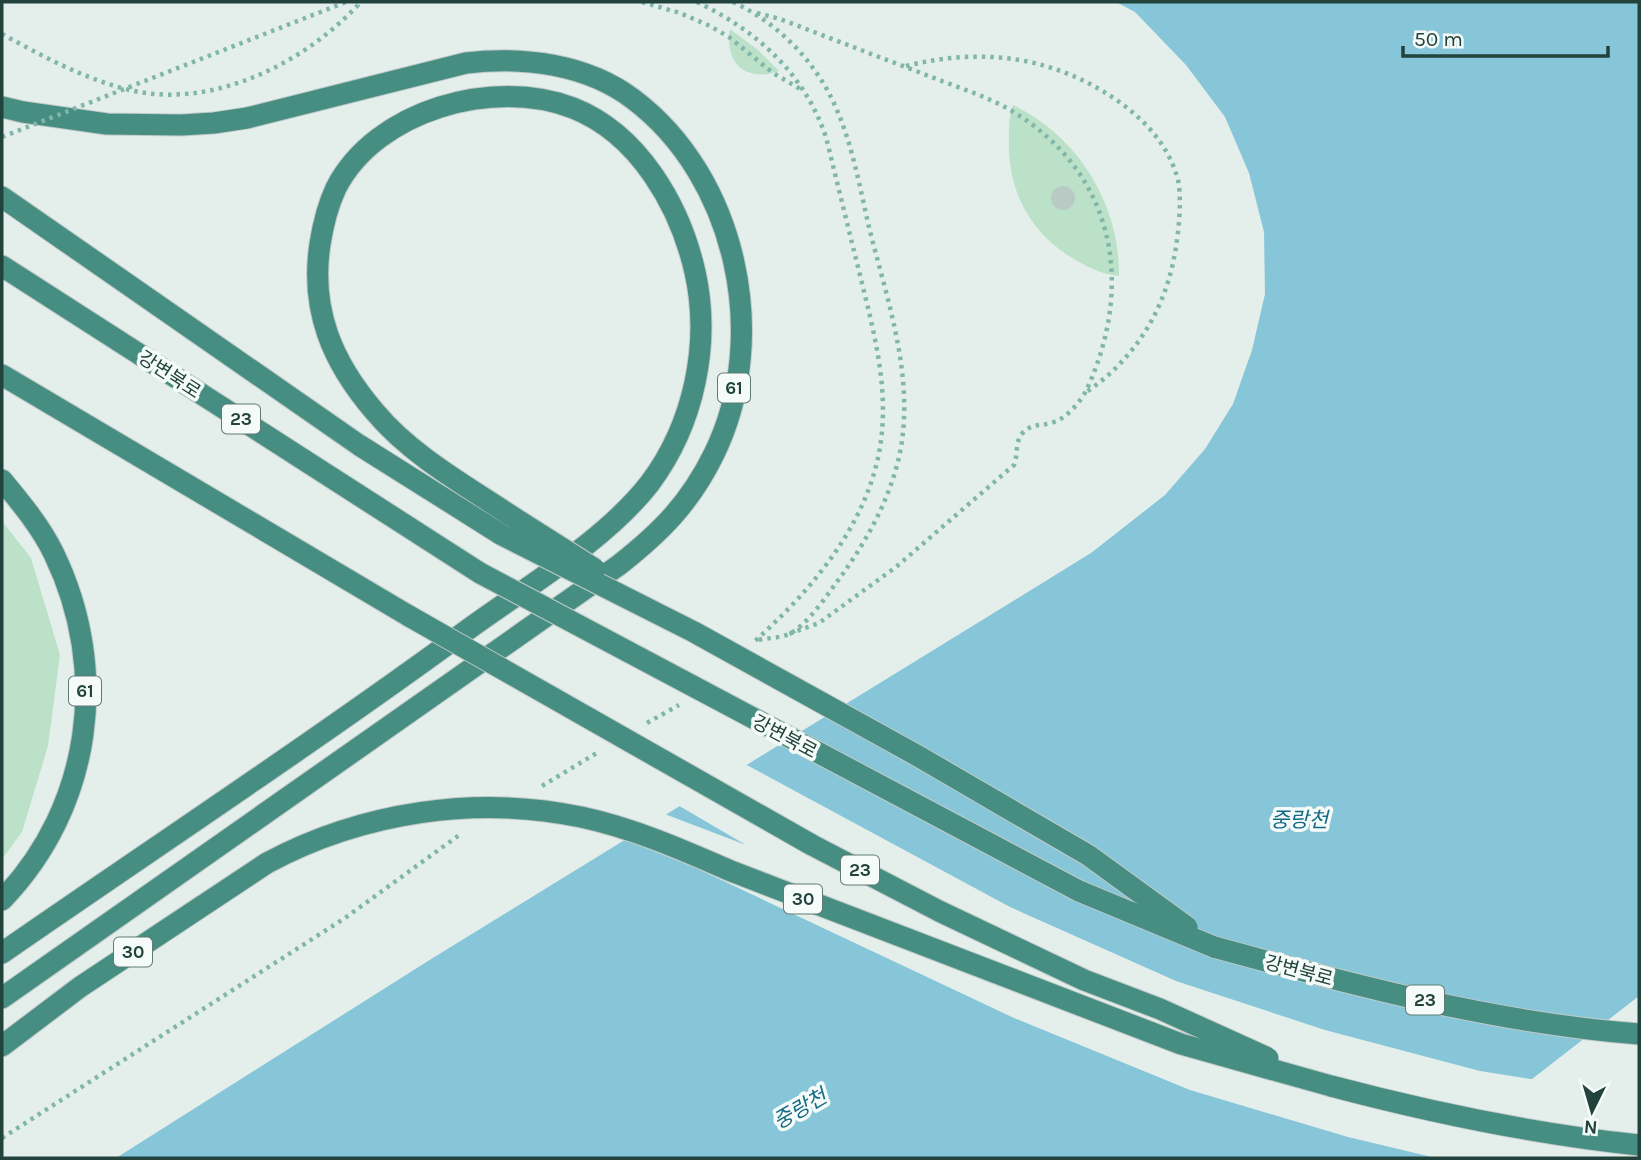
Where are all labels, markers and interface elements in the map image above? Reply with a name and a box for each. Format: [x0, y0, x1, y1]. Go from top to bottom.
scale bar [1403, 14, 1608, 58]
text: 50 m [1414, 27, 1463, 51]
street label: 강변북로 [134, 347, 205, 403]
road number: 61 [718, 374, 750, 402]
road number: 23 [222, 404, 260, 433]
road number: 61 [69, 676, 101, 706]
street label: 강변북로 [748, 711, 821, 763]
water label: 중랑천 [1270, 808, 1331, 832]
road number: 23 [841, 856, 879, 884]
road number: 30 [784, 884, 822, 914]
road number: 30 [114, 937, 152, 967]
street label: 강변북로 [1262, 951, 1335, 991]
road number: 23 [1406, 986, 1444, 1015]
north arrow [1557, 1076, 1627, 1146]
water label: 중랑천 [769, 1083, 833, 1134]
text: N [1583, 1115, 1598, 1138]

